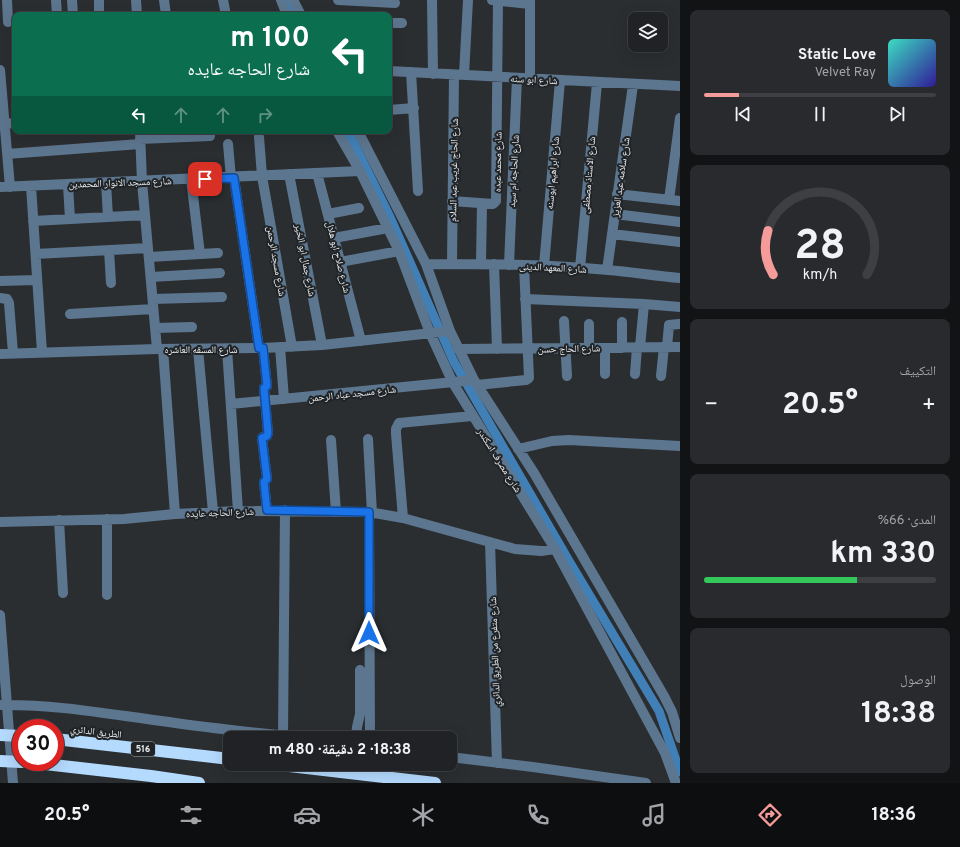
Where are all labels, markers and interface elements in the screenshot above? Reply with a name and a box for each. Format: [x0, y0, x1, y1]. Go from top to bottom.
map controls [628, 12, 668, 52]
button: layers [628, 12, 668, 52]
text: 100 m [230, 21, 310, 57]
icon: left [324, 28, 376, 80]
text: Static Love [798, 46, 876, 65]
text: شارع الحاجه عايده [187, 59, 310, 82]
text: Velvet Ray [815, 65, 876, 81]
street label: شارع ابو سنه [510, 73, 558, 88]
icon: previous [732, 103, 754, 125]
icon: pause [809, 103, 831, 125]
icon: next [886, 103, 908, 125]
icon: left [128, 104, 150, 126]
icon: ahead [170, 104, 192, 126]
icon: ahead [212, 104, 234, 126]
icon: right [254, 104, 276, 126]
street label: شارع الحاج غريب عبد السلام [447, 118, 462, 222]
street label: شارع محمد عبده [491, 131, 506, 192]
street label: شارع الحاجه ام سيد [506, 134, 523, 208]
street label: شارع ابراهيم ابوسنه [544, 136, 563, 210]
street label: شارع الاستاذ مصطفى [580, 136, 599, 214]
street label: شارع سلامه عبد العزيز [609, 136, 634, 219]
pin [188, 162, 222, 196]
icon: arrive [194, 168, 216, 190]
street label: شارع مسجد الانوار المحمدين [68, 175, 172, 192]
street label: شارع صلاح ابو هلال [322, 220, 353, 295]
text: 28 [794, 221, 846, 274]
street label: شارع جمال ابو الخير [291, 222, 318, 298]
street label: شارع مسجد الرحمن [263, 225, 288, 298]
street label: شارع المعهد الدينى [519, 260, 587, 277]
text: km/h [803, 265, 837, 283]
street label: شارع الحاج حسن [538, 342, 601, 357]
street label: شارع المسقه العاشره [164, 344, 238, 357]
text: التكييف [900, 364, 936, 380]
street label: شارع مسجد عباد الرحمن [308, 383, 397, 406]
text: 20.5° [782, 387, 858, 424]
text: − [704, 392, 718, 419]
text: + [922, 392, 936, 419]
street label: شارع مصرف اسكندر [473, 425, 524, 496]
street label: شارع الحاجه عايده [186, 506, 255, 521]
text: المدى · 66% [878, 513, 936, 529]
text: 330 km [830, 536, 936, 573]
street label: شارع متفرع من الطريق الدائري [487, 596, 504, 707]
position arrow [348, 612, 390, 654]
text: الوصول [900, 673, 936, 689]
text: 18:38 [861, 696, 936, 733]
speed limit sign: 30 [12, 719, 64, 771]
street label: الطريق الدائري [69, 723, 122, 743]
text: 18:38 · 2 دقيقة · 480 m [269, 741, 411, 760]
road number: 516 [131, 742, 155, 756]
icon: filters [177, 801, 205, 829]
icon: car [293, 801, 321, 829]
icon: climate [409, 801, 437, 829]
icon: phone [524, 801, 552, 829]
icon: music [640, 801, 668, 829]
icon: directions [756, 801, 784, 829]
text: 20.5° [44, 804, 90, 827]
text: 18:36 [871, 804, 916, 827]

